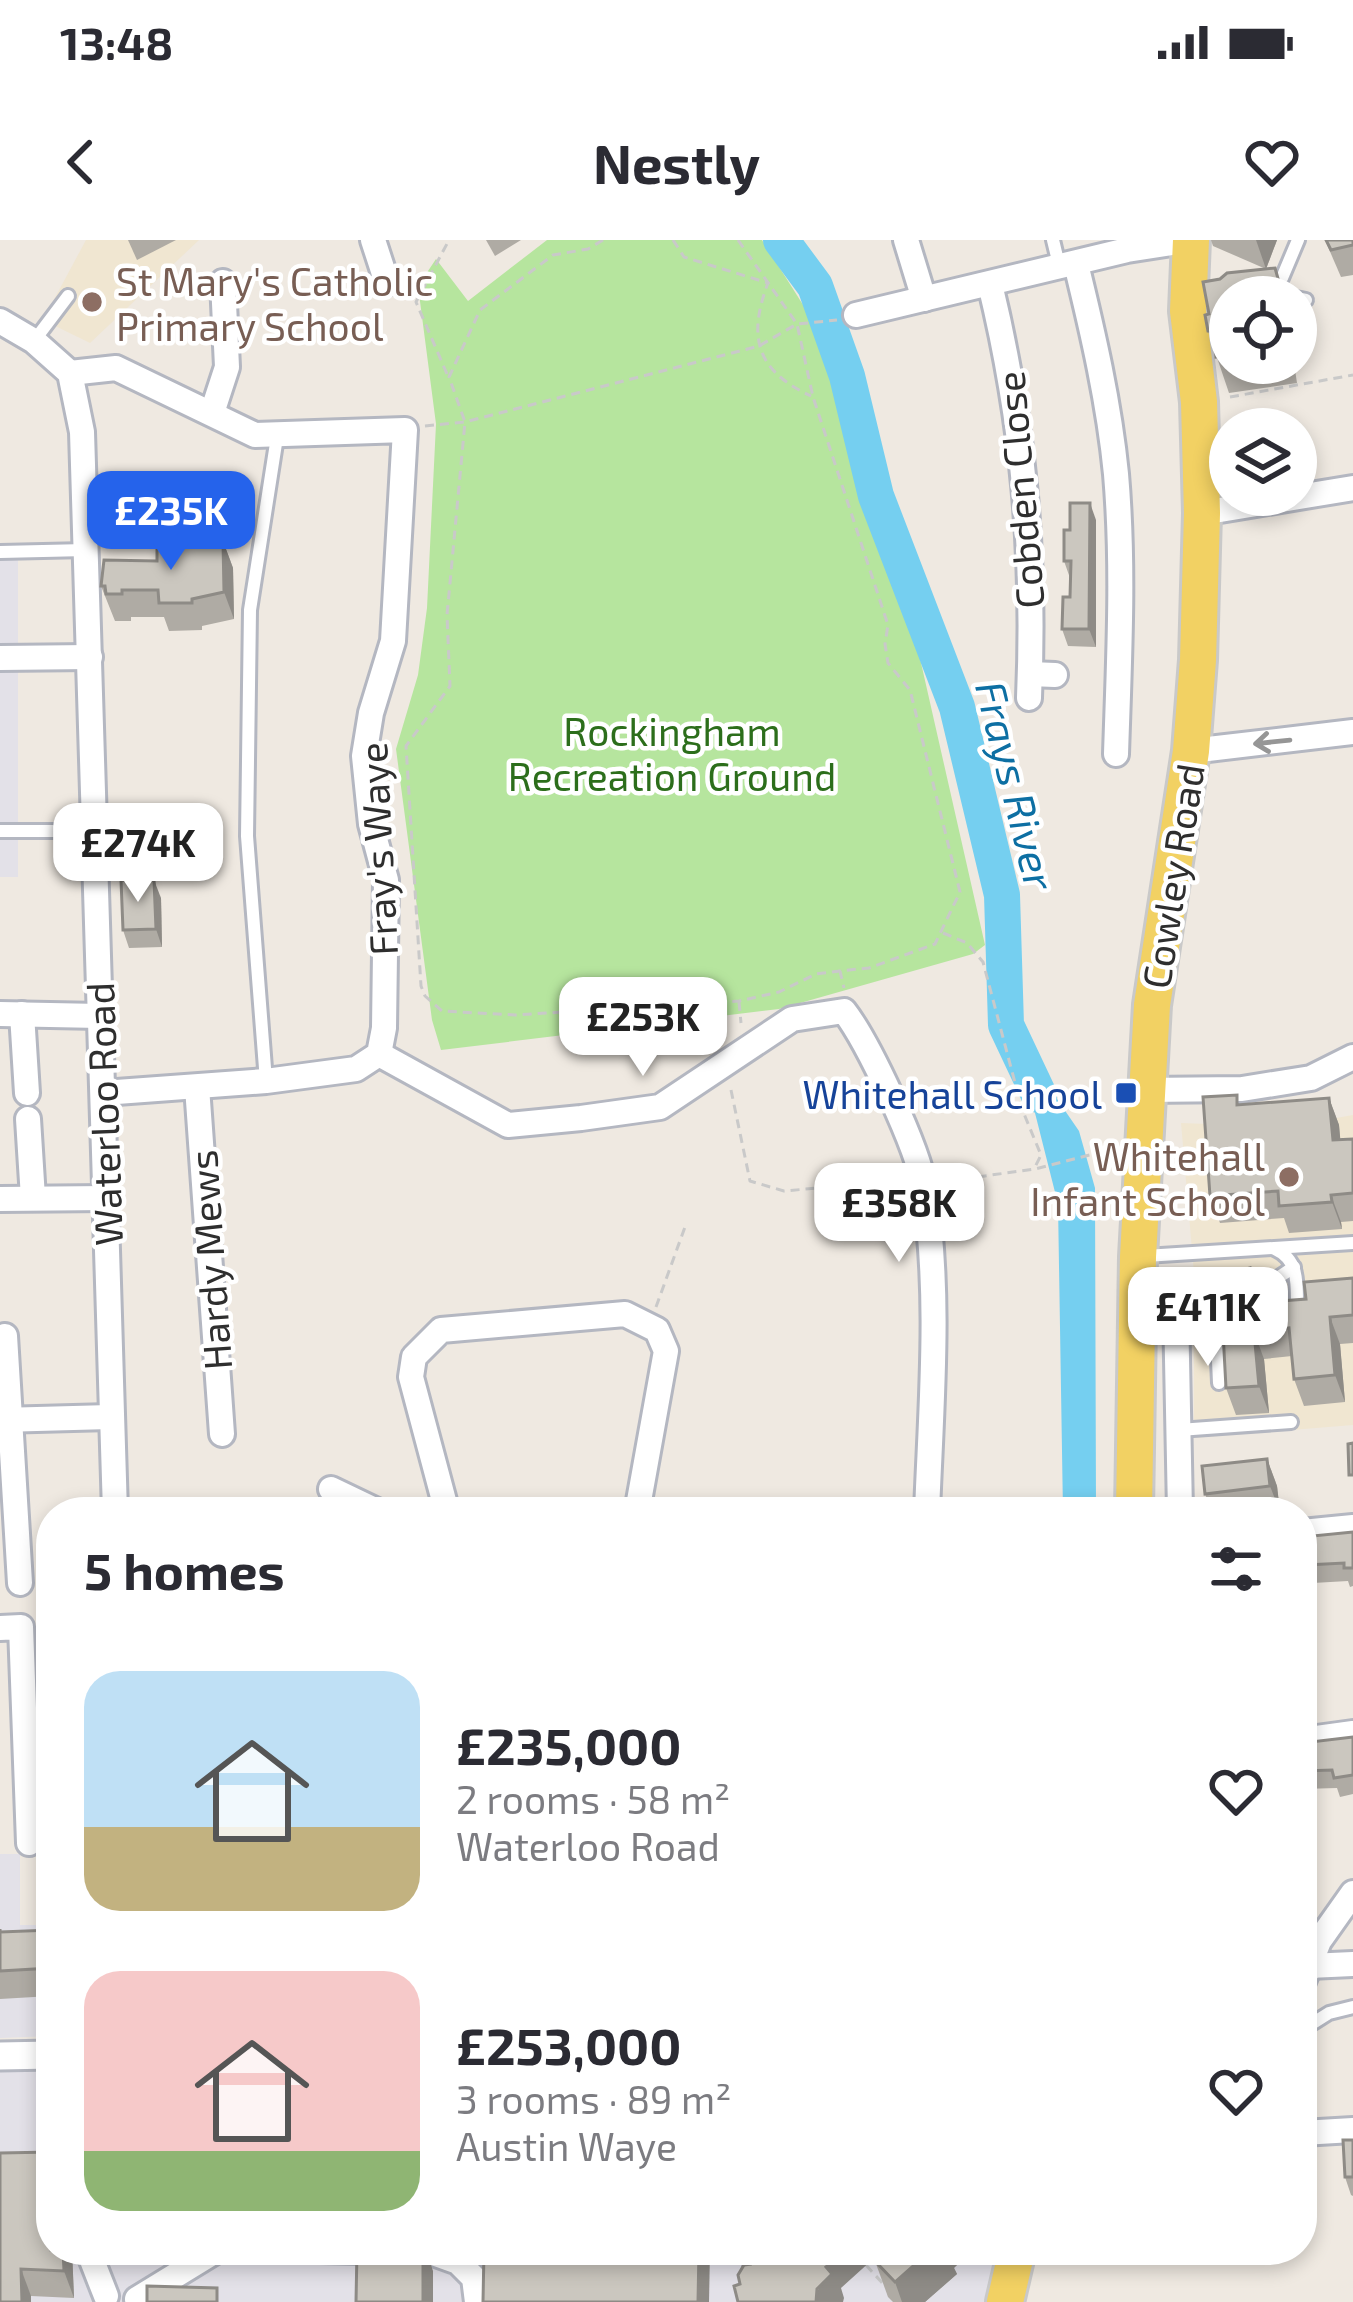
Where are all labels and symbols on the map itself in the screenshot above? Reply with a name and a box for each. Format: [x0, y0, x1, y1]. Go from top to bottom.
place label: St Mary's Catholic Primary School [116, 257, 433, 349]
marker: St Mary's Catholic Primary School [79, 289, 105, 315]
street label: Cobden Close [985, 369, 1053, 611]
pin: £235K [87, 471, 255, 573]
water label: Frays River [966, 675, 1067, 896]
park label: Rockingham Recreation Ground [508, 707, 836, 799]
one-way arrow [1253, 731, 1292, 754]
street label: Fray's Waye [348, 741, 406, 957]
street label: Cowley Road [1131, 760, 1213, 992]
pin: £274K [54, 803, 222, 905]
pin: £253K [559, 977, 727, 1079]
street label: Waterloo Road [75, 981, 131, 1247]
place label: Whitehall School [802, 1070, 1102, 1117]
marker: Whitehall School [1113, 1080, 1139, 1106]
place label: Whitehall Infant School [1030, 1132, 1265, 1224]
street label: Hardy Mews [178, 1148, 240, 1372]
pin: £358K [815, 1163, 983, 1265]
marker: Whitehall Infant School [1276, 1164, 1302, 1190]
pin: £411K [1124, 1267, 1292, 1369]

